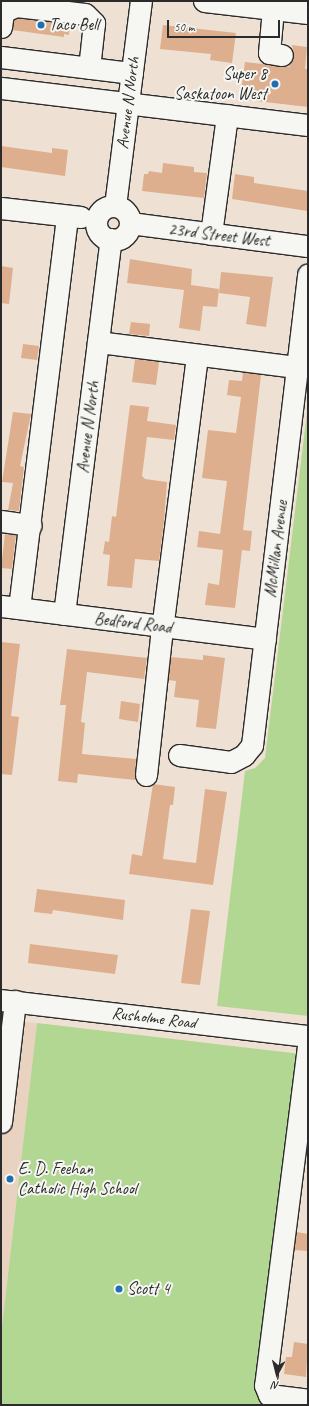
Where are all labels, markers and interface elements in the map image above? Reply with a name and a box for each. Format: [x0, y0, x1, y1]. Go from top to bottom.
scale bar [169, 12, 282, 38]
place label: Taco Bell [49, 15, 99, 35]
text: 50 m [174, 19, 194, 35]
marker: Taco Bell [36, 20, 46, 30]
street label: Avenue N North [112, 56, 144, 150]
place label: Super 8 Saskatoon West [174, 64, 267, 104]
marker: Super 8 Saskatoon West [270, 79, 280, 89]
street label: 23rd Street West [167, 219, 271, 251]
street label: Avenue N North [72, 380, 104, 474]
street label: McMillan Avenue [260, 500, 292, 598]
street label: Bedford Road [93, 608, 173, 638]
street label: Rusholme Road [111, 1003, 197, 1033]
place label: E. D. Feehan Catholic High School [18, 1159, 136, 1199]
marker: E. D. Feehan Catholic High School [5, 1174, 15, 1184]
place label: Scott 4 [127, 1279, 170, 1299]
marker: Scott 4 [114, 1284, 124, 1294]
north arrow [257, 1354, 297, 1394]
text: N [271, 1379, 280, 1393]

